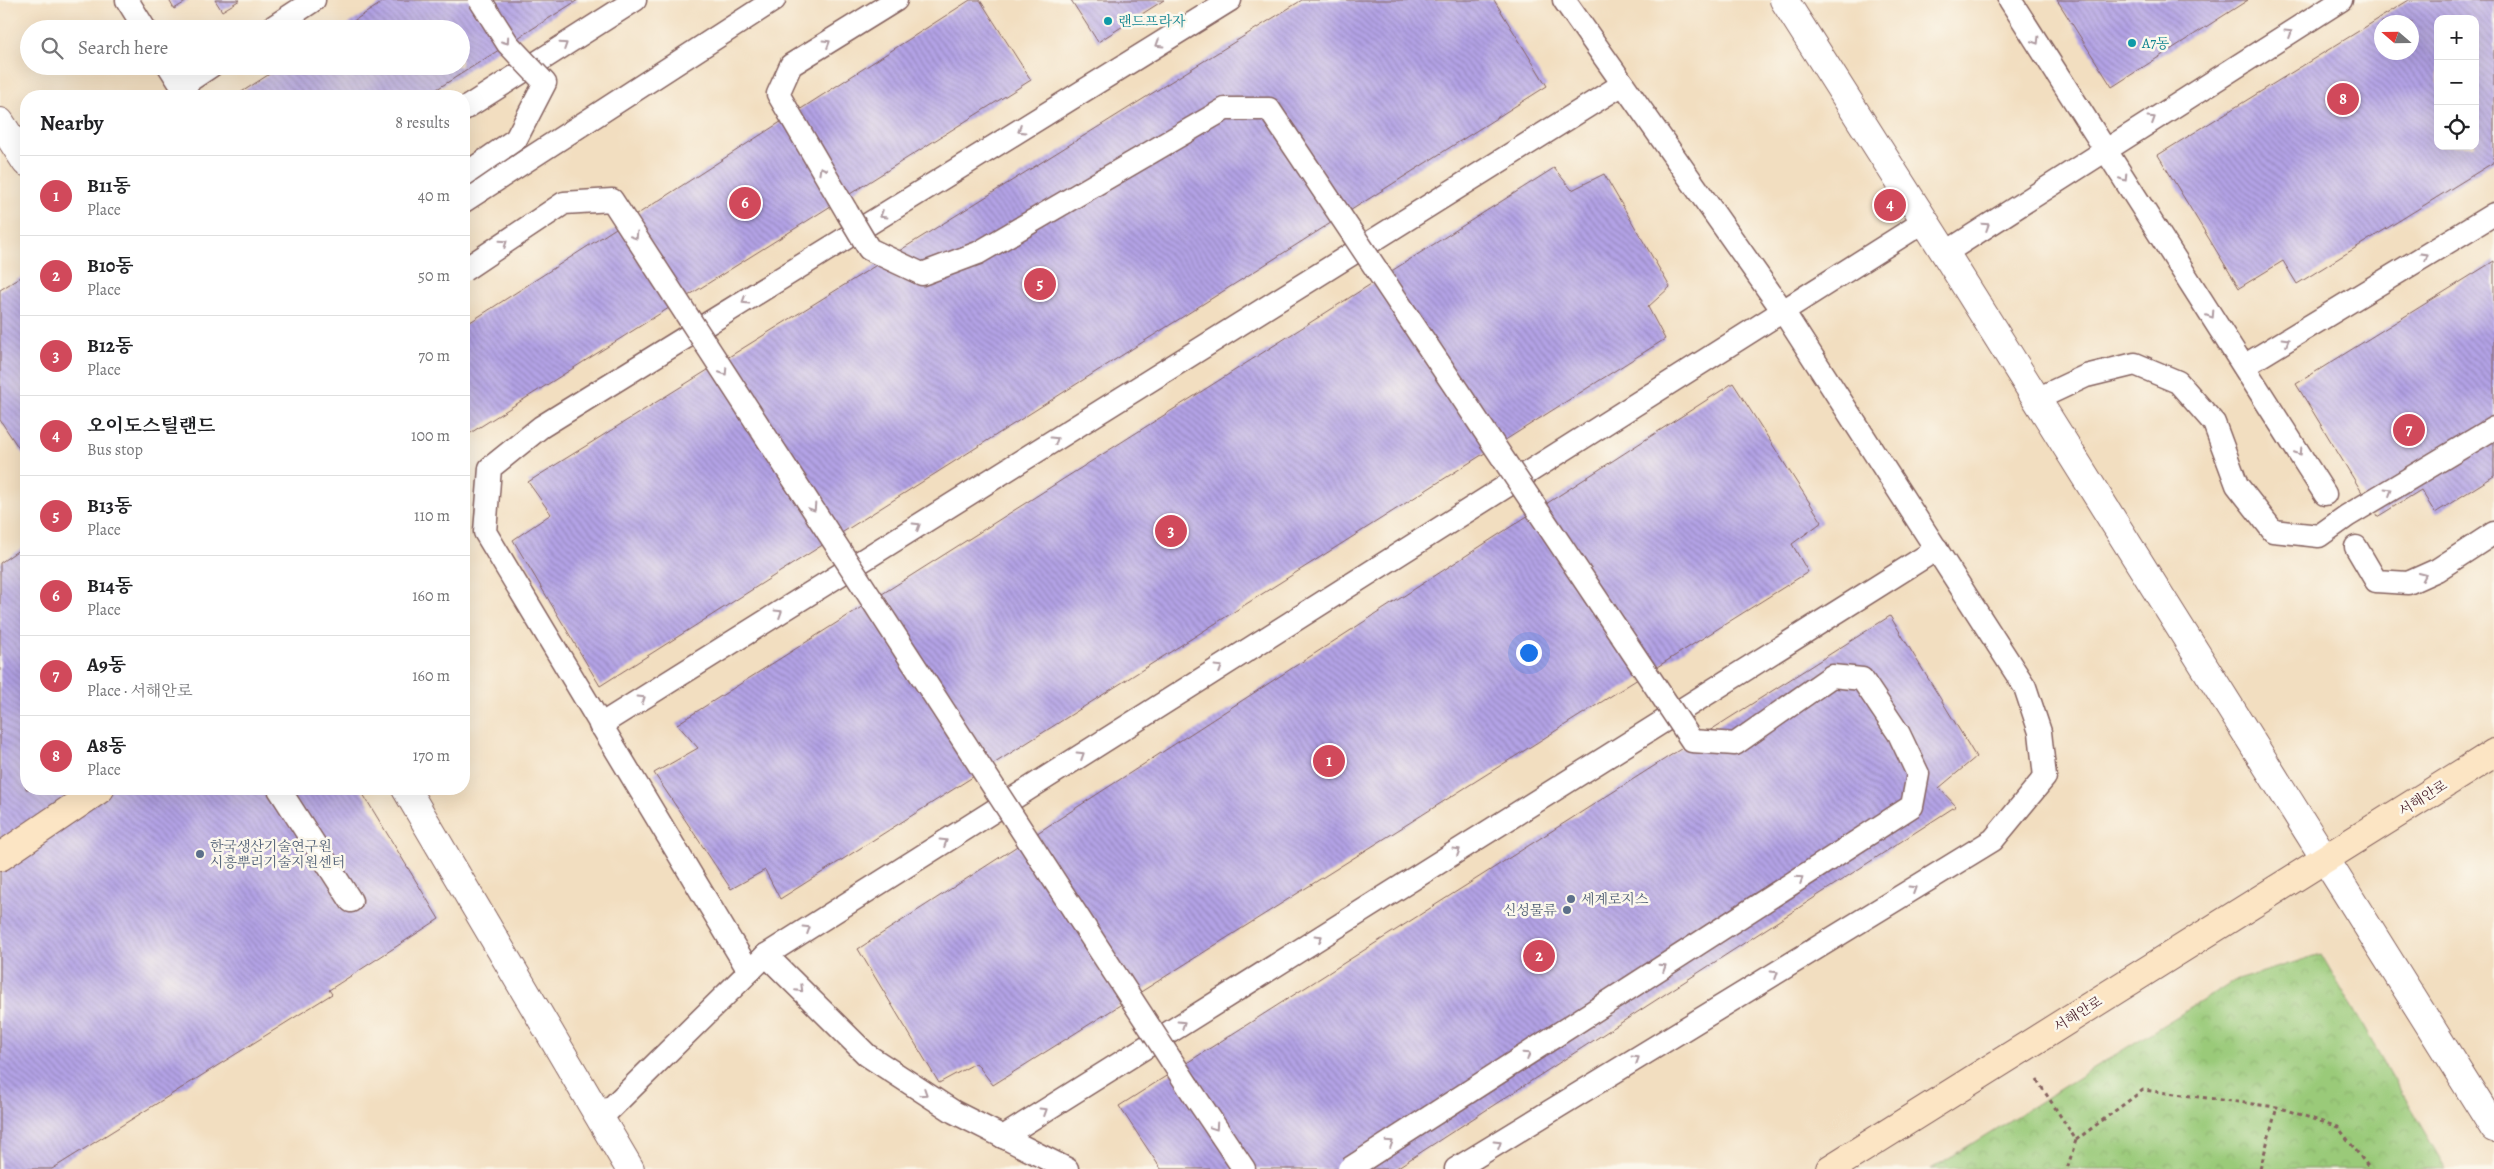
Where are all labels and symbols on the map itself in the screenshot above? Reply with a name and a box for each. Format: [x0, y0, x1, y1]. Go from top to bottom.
place label: 랜드프라자 [1118, 12, 1186, 31]
marker: 랜드프라자 [1102, 15, 1114, 27]
north arrow [2374, 15, 2419, 60]
one-way arrow [2284, 29, 2293, 39]
place label: A7동 [2141, 34, 2170, 53]
one-way arrow [501, 35, 509, 44]
one-way arrow [2030, 36, 2040, 45]
marker: A7동 [2126, 37, 2138, 49]
one-way arrow [1156, 38, 1165, 47]
one-way arrow [822, 39, 831, 49]
one-way arrow [558, 42, 567, 52]
pin: 8 [2327, 80, 2359, 118]
one-way arrow [2147, 116, 2156, 126]
one-way arrow [1017, 123, 1026, 133]
one-way arrow [819, 167, 829, 176]
one-way arrow [2118, 173, 2127, 182]
pin: 6 [729, 184, 761, 222]
pin: 4 [1874, 186, 1906, 224]
one-way arrow [879, 209, 888, 219]
one-way arrow [1980, 223, 1990, 232]
one-way arrow [629, 230, 639, 239]
one-way arrow [499, 240, 508, 250]
one-way arrow [2419, 253, 2428, 263]
pin: 5 [1024, 265, 1056, 303]
one-way arrow [741, 294, 750, 304]
one-way arrow [2205, 310, 2215, 319]
one-way arrow [2280, 337, 2289, 347]
one-way arrow [718, 366, 727, 376]
pin: 7 [2393, 411, 2425, 449]
one-way arrow [1049, 437, 1058, 446]
one-way arrow [2293, 446, 2302, 456]
one-way arrow [2383, 487, 2392, 497]
one-way arrow [806, 503, 816, 512]
pin: 3 [1155, 512, 1187, 550]
one-way arrow [912, 523, 921, 533]
one-way arrow [2418, 572, 2427, 583]
one-way arrow [774, 609, 783, 619]
your location [1516, 640, 1542, 666]
one-way arrow [1213, 665, 1222, 674]
one-way arrow [636, 696, 645, 705]
pin: 1 [1313, 742, 1345, 780]
one-way arrow [1076, 752, 1085, 761]
street label: 서해안로 [2395, 775, 2451, 820]
place label: 한국생산기술연구원 시흥뿌리기술지원센터 [210, 837, 345, 872]
one-way arrow [939, 839, 948, 848]
marker: 한국생산기술연구원 시흥뿌리기술지원센터 [194, 848, 206, 860]
one-way arrow [1451, 848, 1460, 858]
one-way arrow [1795, 875, 1804, 885]
one-way arrow [1908, 885, 1917, 895]
place label: 세계로지스 [1581, 890, 1649, 909]
marker: 세계로지스 [1565, 893, 1577, 905]
place label: 신성물류 [1503, 901, 1557, 920]
marker: 신성물류 [1561, 904, 1573, 916]
one-way arrow [801, 926, 810, 935]
one-way arrow [1314, 934, 1323, 944]
pin: 2 [1523, 937, 1555, 975]
one-way arrow [1658, 963, 1667, 973]
one-way arrow [1769, 970, 1778, 980]
one-way arrow [795, 984, 804, 993]
street label: 서해안로 [2050, 991, 2106, 1036]
one-way arrow [1176, 1021, 1185, 1031]
one-way arrow [1521, 1051, 1530, 1061]
one-way arrow [1631, 1055, 1640, 1065]
one-way arrow [919, 1087, 928, 1096]
one-way arrow [1038, 1108, 1048, 1117]
one-way arrow [1209, 1121, 1218, 1130]
one-way arrow [1385, 1139, 1394, 1149]
one-way arrow [1492, 1140, 1501, 1150]

